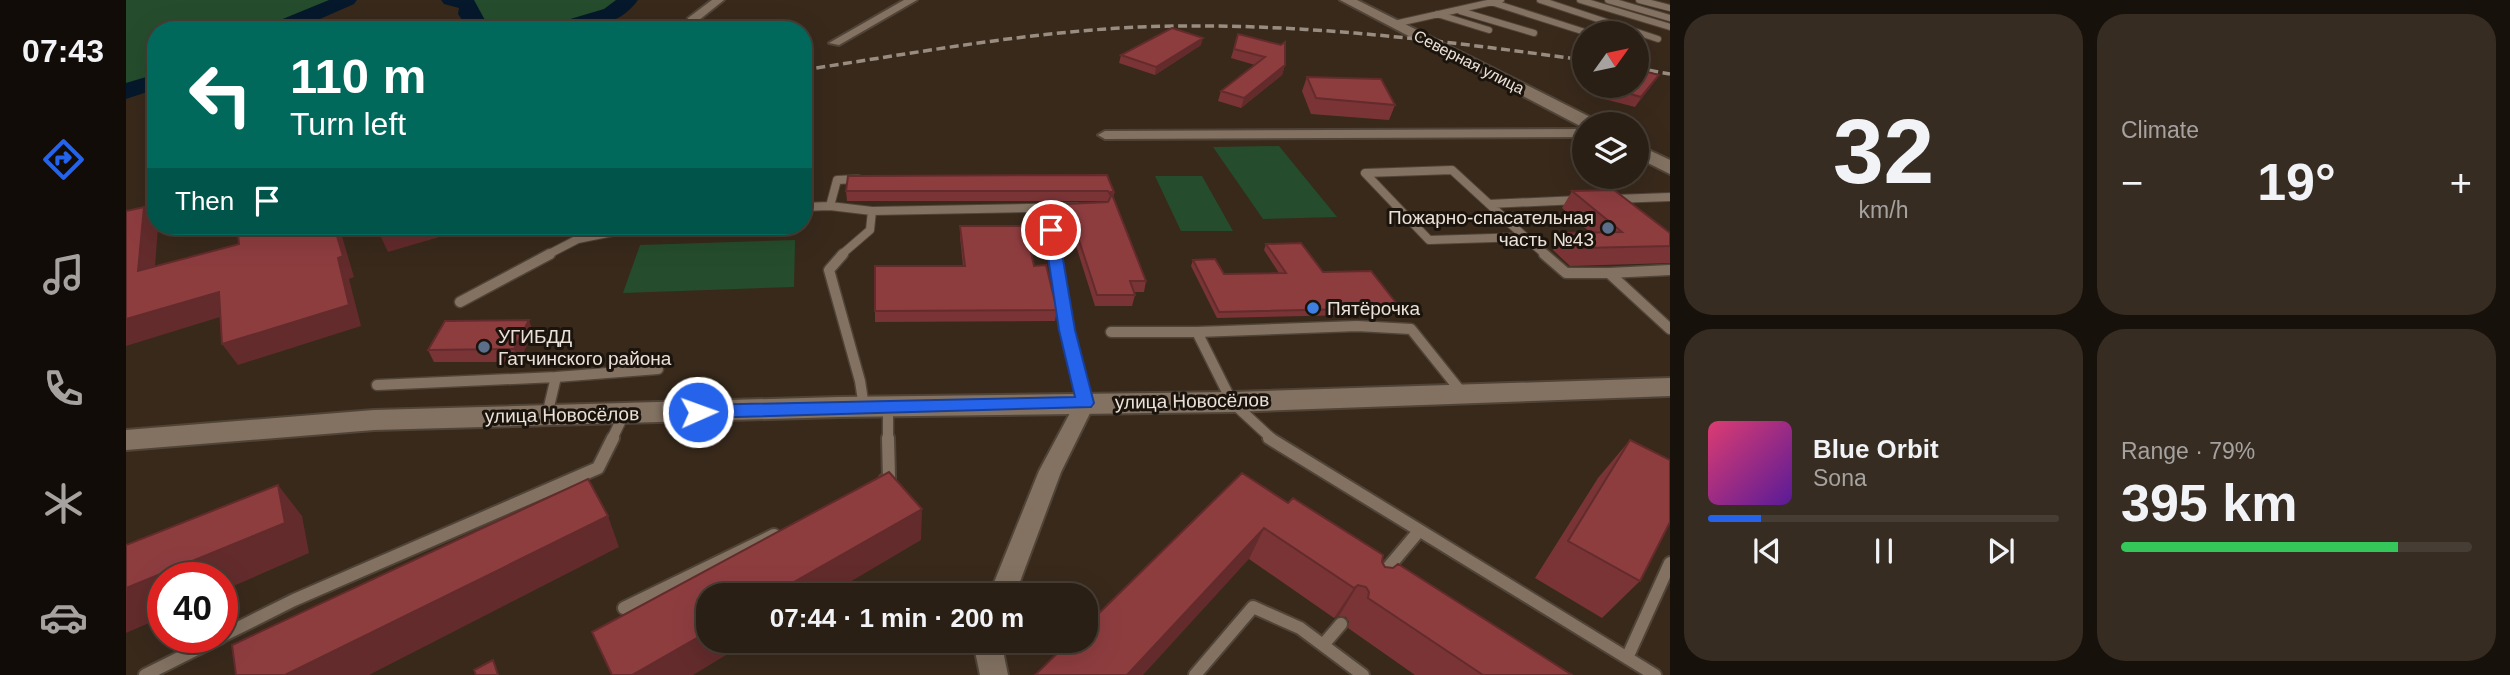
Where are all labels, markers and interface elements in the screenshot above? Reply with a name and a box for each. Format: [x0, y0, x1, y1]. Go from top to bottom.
north arrow [1572, 21, 1648, 98]
map controls [1572, 21, 1649, 189]
street label: Северная улица [1411, 27, 1527, 97]
text: 07:43 [22, 33, 104, 69]
icon: left [175, 49, 266, 140]
text: 110 m [290, 49, 426, 103]
text: 32 [1833, 101, 1934, 202]
text: Turn left [290, 106, 406, 142]
button: layers [1572, 112, 1649, 189]
text: Climate [2121, 117, 2199, 143]
icon: directions [39, 135, 88, 184]
text: 19° [2257, 153, 2336, 211]
text: − [2121, 162, 2143, 204]
text: + [2450, 162, 2472, 204]
icon: arrive [248, 182, 286, 220]
text: Then [175, 186, 234, 216]
text: km/h [1859, 197, 1908, 223]
pin [1021, 200, 1081, 260]
place label: Пожарно-спасательная часть №43 [1388, 207, 1594, 250]
icon: arrive [1032, 211, 1070, 249]
marker: Пожарно-спасательная часть №43 [1600, 220, 1616, 236]
icon: music [39, 250, 88, 299]
place label: Пятёрочка [1327, 298, 1421, 319]
marker: Пятёрочка [1305, 300, 1321, 316]
place label: УГИБДД Гатчинского района [498, 326, 672, 369]
marker: УГИБДД Гатчинского района [476, 339, 492, 355]
icon: phone [39, 364, 88, 413]
position arrow [661, 375, 735, 449]
street label: улица Новосёлов [1115, 389, 1269, 413]
street label: улица Новосёлов [485, 403, 639, 427]
text: Blue Orbit [1813, 434, 1939, 464]
text: Range · 79% [2121, 438, 2255, 464]
text: Sona [1813, 465, 1867, 491]
text: 395 km [2121, 474, 2297, 532]
icon: climate [39, 479, 88, 528]
icon: previous [1748, 532, 1786, 570]
icon: pause [1865, 532, 1903, 570]
icon: next [1982, 532, 2020, 570]
speed limit sign: 40 [147, 562, 238, 653]
icon: car [39, 593, 88, 642]
text: 07:44 · 1 min · 200 m [770, 603, 1024, 633]

